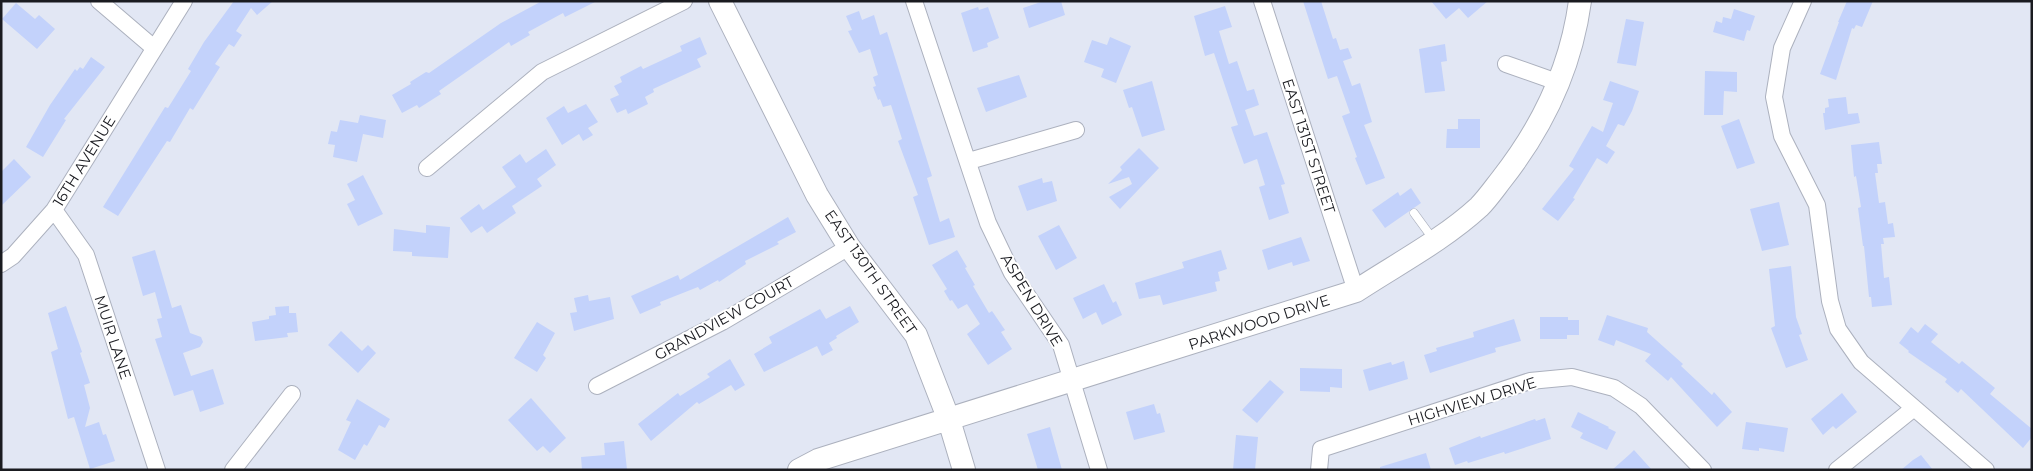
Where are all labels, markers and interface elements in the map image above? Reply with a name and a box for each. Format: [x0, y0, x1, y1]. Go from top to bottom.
street label: EAST 131ST STREET [1278, 76, 1340, 216]
street label: 16TH AVENUE [48, 112, 120, 210]
street label: EAST 130TH STREET [821, 206, 921, 338]
street label: ASPEN DRIVE [997, 250, 1067, 350]
street label: GRANDVIEW COURT [651, 272, 797, 364]
street label: PARKWOOD DRIVE [1186, 290, 1332, 354]
street label: MUIR LANE [90, 293, 136, 381]
street label: HIGHVIEW DRIVE [1405, 372, 1539, 430]

